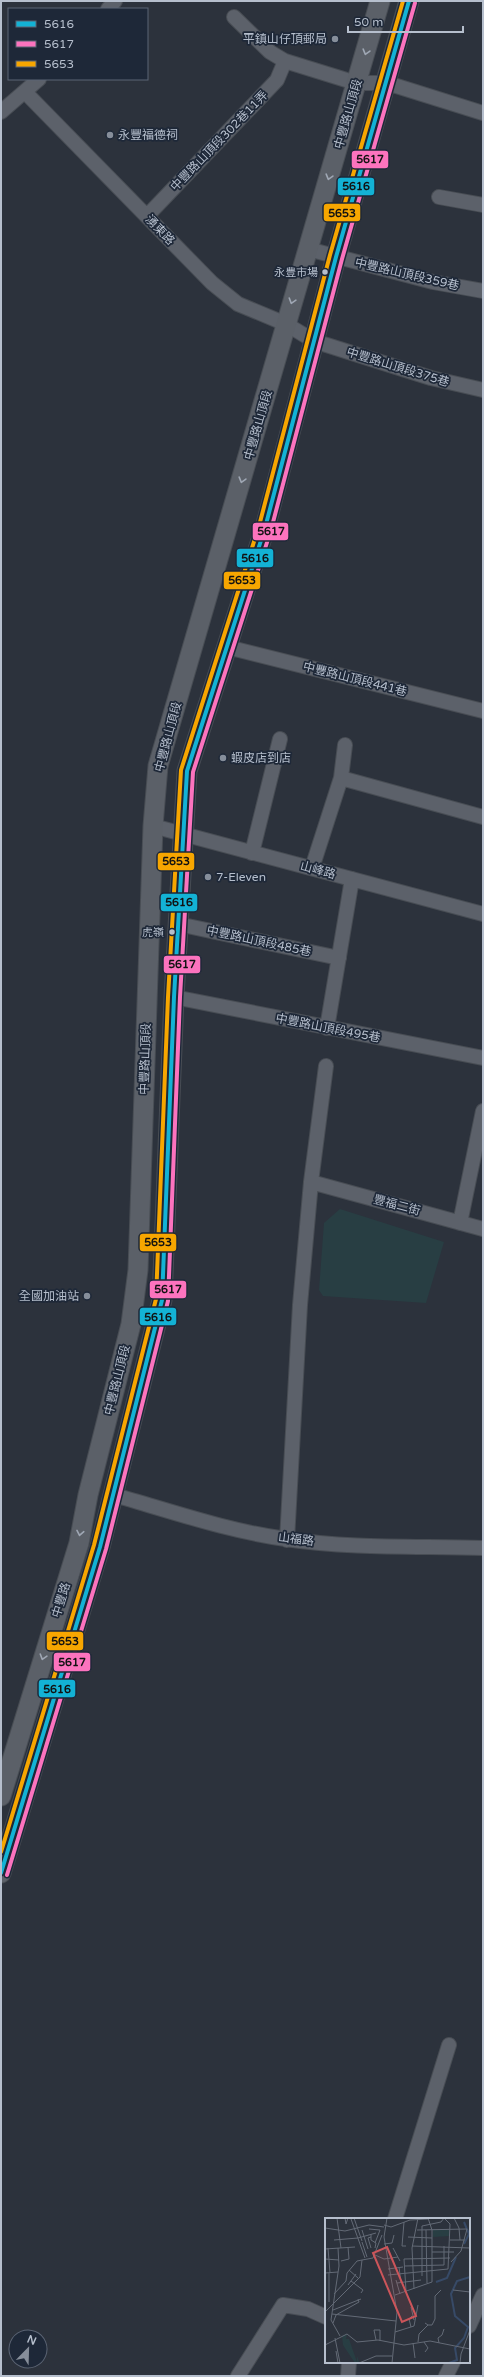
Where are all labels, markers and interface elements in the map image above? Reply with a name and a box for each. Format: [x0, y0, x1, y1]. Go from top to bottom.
legend [8, 8, 148, 80]
scale bar [348, 8, 463, 34]
text: 50 m [354, 15, 383, 29]
text: 5616 [44, 17, 74, 31]
place label: 平鎮山仔頂郵局 [243, 32, 327, 46]
marker: 平鎮山仔頂郵局 [330, 34, 340, 44]
text: 5617 [44, 37, 74, 51]
one-way arrow [362, 48, 371, 55]
text: 5653 [44, 57, 74, 71]
street label: 中豐路山頂段 [331, 77, 365, 151]
street label: 中豐路山頂段302巷11弄 [168, 88, 270, 194]
place label: 永豐福德祠 [118, 128, 178, 142]
marker: 永豐福德祠 [105, 130, 115, 140]
line badge: 5617 [351, 150, 389, 169]
text: 5617 [356, 153, 384, 166]
one-way arrow [325, 173, 334, 180]
line badge: 5616 [337, 177, 375, 196]
text: 5616 [342, 180, 370, 193]
line badge: 5653 [323, 203, 361, 222]
text: 5653 [328, 207, 356, 220]
street label: 湧東路 [142, 212, 178, 248]
street label: 中豐路山頂段359巷 [353, 255, 461, 293]
place label: 永豊市場 [274, 266, 318, 279]
marker: 永豊市場 [320, 267, 330, 277]
one-way arrow [288, 298, 297, 305]
street label: 中豐路山頂段375巷 [345, 345, 451, 389]
street label: 中豐路山頂段 [241, 388, 275, 462]
one-way arrow [238, 477, 247, 484]
line badge: 5617 [252, 522, 289, 541]
text: 5617 [257, 525, 285, 538]
line badge: 5616 [236, 548, 274, 568]
text: 5616 [241, 552, 269, 565]
line badge: 5653 [223, 571, 261, 590]
text: 5653 [228, 574, 256, 587]
street label: 中豐路山頂段441巷 [302, 659, 408, 699]
street label: 中豐路山頂段 [152, 700, 184, 774]
place label: 蝦皮店到店 [231, 751, 291, 765]
marker: 蝦皮店到店 [218, 753, 228, 763]
line badge: 5653 [157, 852, 195, 871]
text: 5653 [162, 855, 190, 868]
street label: 山峰路 [299, 859, 337, 881]
place label: 7-Eleven [216, 870, 266, 884]
marker: 7-Eleven [203, 872, 213, 882]
line badge: 5616 [160, 893, 198, 912]
text: 5616 [165, 896, 193, 909]
street label: 中豐路山頂段485巷 [205, 923, 313, 959]
place label: 虎嶺 [142, 926, 164, 939]
marker: 虎嶺 [167, 927, 177, 937]
line badge: 5617 [163, 955, 201, 974]
text: 5617 [168, 958, 196, 971]
street label: 中豐路山頂段495巷 [274, 1011, 382, 1045]
street label: 中豐路山頂段 [137, 1023, 153, 1095]
street label: 豐福二街 [372, 1192, 422, 1218]
line badge: 5653 [139, 1233, 177, 1252]
text: 5653 [144, 1236, 172, 1249]
line badge: 5617 [149, 1280, 187, 1299]
text: 5617 [154, 1283, 182, 1296]
place label: 全國加油站 [19, 1289, 79, 1303]
marker: 全國加油站 [82, 1291, 92, 1301]
line badge: 5616 [139, 1307, 177, 1326]
text: 5616 [144, 1311, 172, 1324]
street label: 中豐路山頂段 [101, 1343, 133, 1417]
one-way arrow [77, 1530, 85, 1536]
street label: 山福路 [277, 1530, 315, 1548]
street label: 中豐路 [49, 1581, 73, 1619]
line badge: 5653 [46, 1631, 84, 1651]
text: 5653 [51, 1635, 79, 1648]
line badge: 5617 [53, 1652, 91, 1672]
one-way arrow [39, 1654, 48, 1661]
text: 5617 [58, 1656, 86, 1669]
line badge: 5616 [38, 1679, 76, 1698]
text: 5616 [43, 1683, 71, 1696]
inset map [325, 2218, 470, 2363]
north arrow [8, 2329, 48, 2369]
text: N [25, 2333, 38, 2348]

